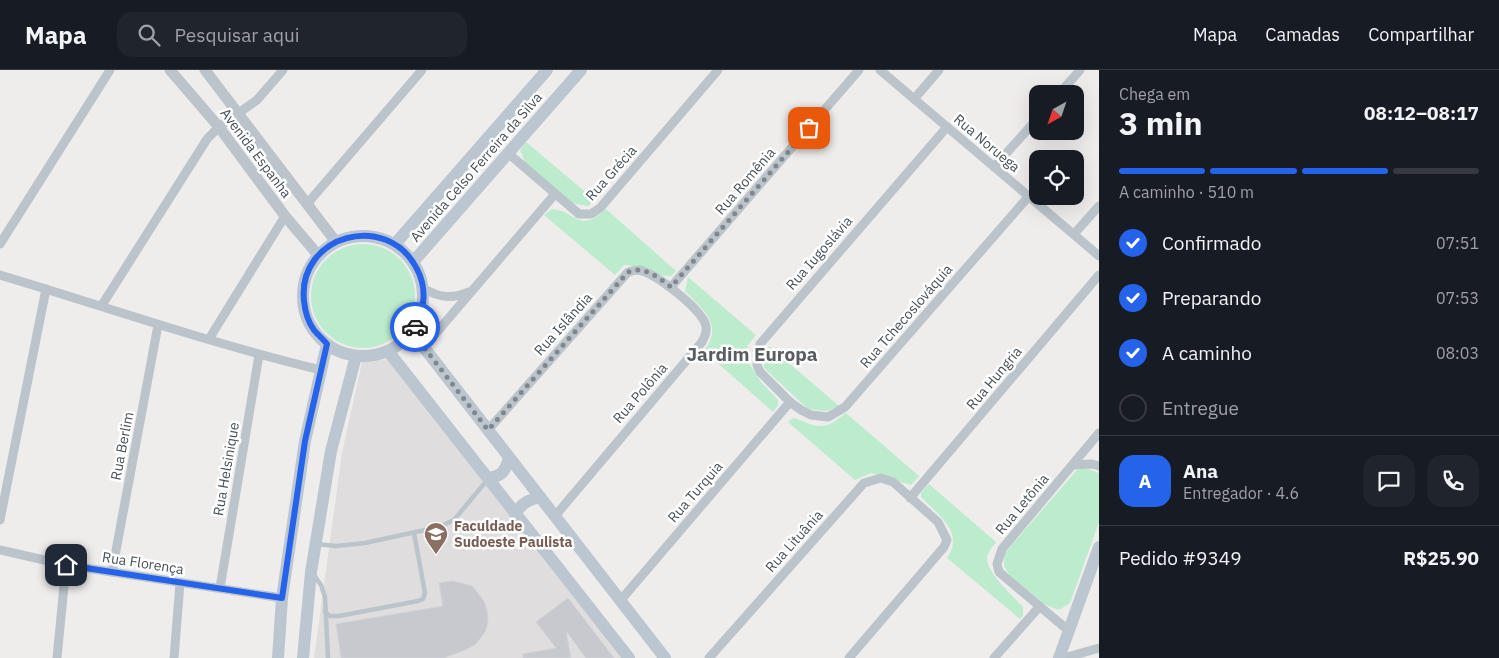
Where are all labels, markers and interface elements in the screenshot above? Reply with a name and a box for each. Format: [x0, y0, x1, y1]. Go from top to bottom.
search box [117, 12, 467, 57]
text: Mapa [25, 19, 87, 51]
icon: search [135, 21, 163, 49]
text: Pesquisar aqui [175, 23, 300, 47]
text: Mapa [1193, 23, 1237, 46]
text: Camadas [1265, 23, 1340, 46]
text: Compartilhar [1368, 23, 1474, 46]
text: Chega em [1119, 84, 1190, 104]
north arrow [1029, 85, 1084, 140]
map controls [1029, 85, 1084, 205]
street label: Avenida Celso Ferreira da Silva [406, 88, 546, 246]
text: 08:12–08:17 [1364, 101, 1479, 125]
text: 3 min [1119, 102, 1203, 144]
street label: Avenida Espanha [216, 105, 296, 202]
pin [788, 107, 830, 149]
street label: Rua Noruega [950, 110, 1024, 176]
icon: bag [795, 114, 823, 142]
street label: Rua Grécia [581, 141, 641, 204]
street label: Rua Romênia [711, 143, 779, 218]
button: locate [1029, 150, 1084, 205]
text: A caminho · 510 m [1119, 182, 1254, 202]
street label: Rua Iugoslávia [782, 212, 856, 294]
icon: check [1119, 229, 1147, 257]
text: Confirmado [1162, 231, 1261, 255]
text: 07:51 [1436, 233, 1479, 253]
street label: Rua Tchecoslováquia [856, 260, 956, 372]
icon: check [1119, 284, 1147, 312]
text: Preparando [1162, 286, 1261, 310]
street label: Rua Islândia [530, 288, 596, 359]
text: 07:53 [1436, 288, 1479, 308]
courier [390, 302, 440, 352]
icon: car [401, 313, 429, 341]
icon: check [1119, 339, 1147, 367]
text: A caminho [1162, 341, 1252, 365]
district label: Jardim Europa [686, 342, 818, 366]
street label: Rua Hungria [962, 342, 1026, 413]
text: 08:03 [1436, 343, 1479, 363]
street label: Rua Polônia [609, 359, 672, 427]
text: Entregue [1162, 396, 1239, 420]
street label: Rua Berlim [107, 410, 137, 482]
street label: Rua Helsinique [209, 421, 243, 517]
button: chat [1363, 455, 1415, 507]
button: phone [1427, 455, 1479, 507]
street label: Rua Turquia [664, 457, 727, 526]
text: Ana [1183, 459, 1218, 483]
text: A [1138, 469, 1152, 493]
street label: Rua Letônia [991, 470, 1053, 538]
text: Entregador · 4.6 [1183, 483, 1299, 503]
street label: Rua Lituânia [761, 506, 827, 576]
place label: Faculdade Sudoeste Paulista [454, 517, 573, 551]
school or university icon: Faculdade Sudoeste Paulista [423, 521, 449, 555]
pin [45, 544, 87, 586]
text: Pedido #9349 [1119, 546, 1242, 570]
text: R$25.90 [1403, 546, 1479, 570]
street label: Rua Florença [101, 548, 186, 578]
icon: home [52, 551, 80, 579]

